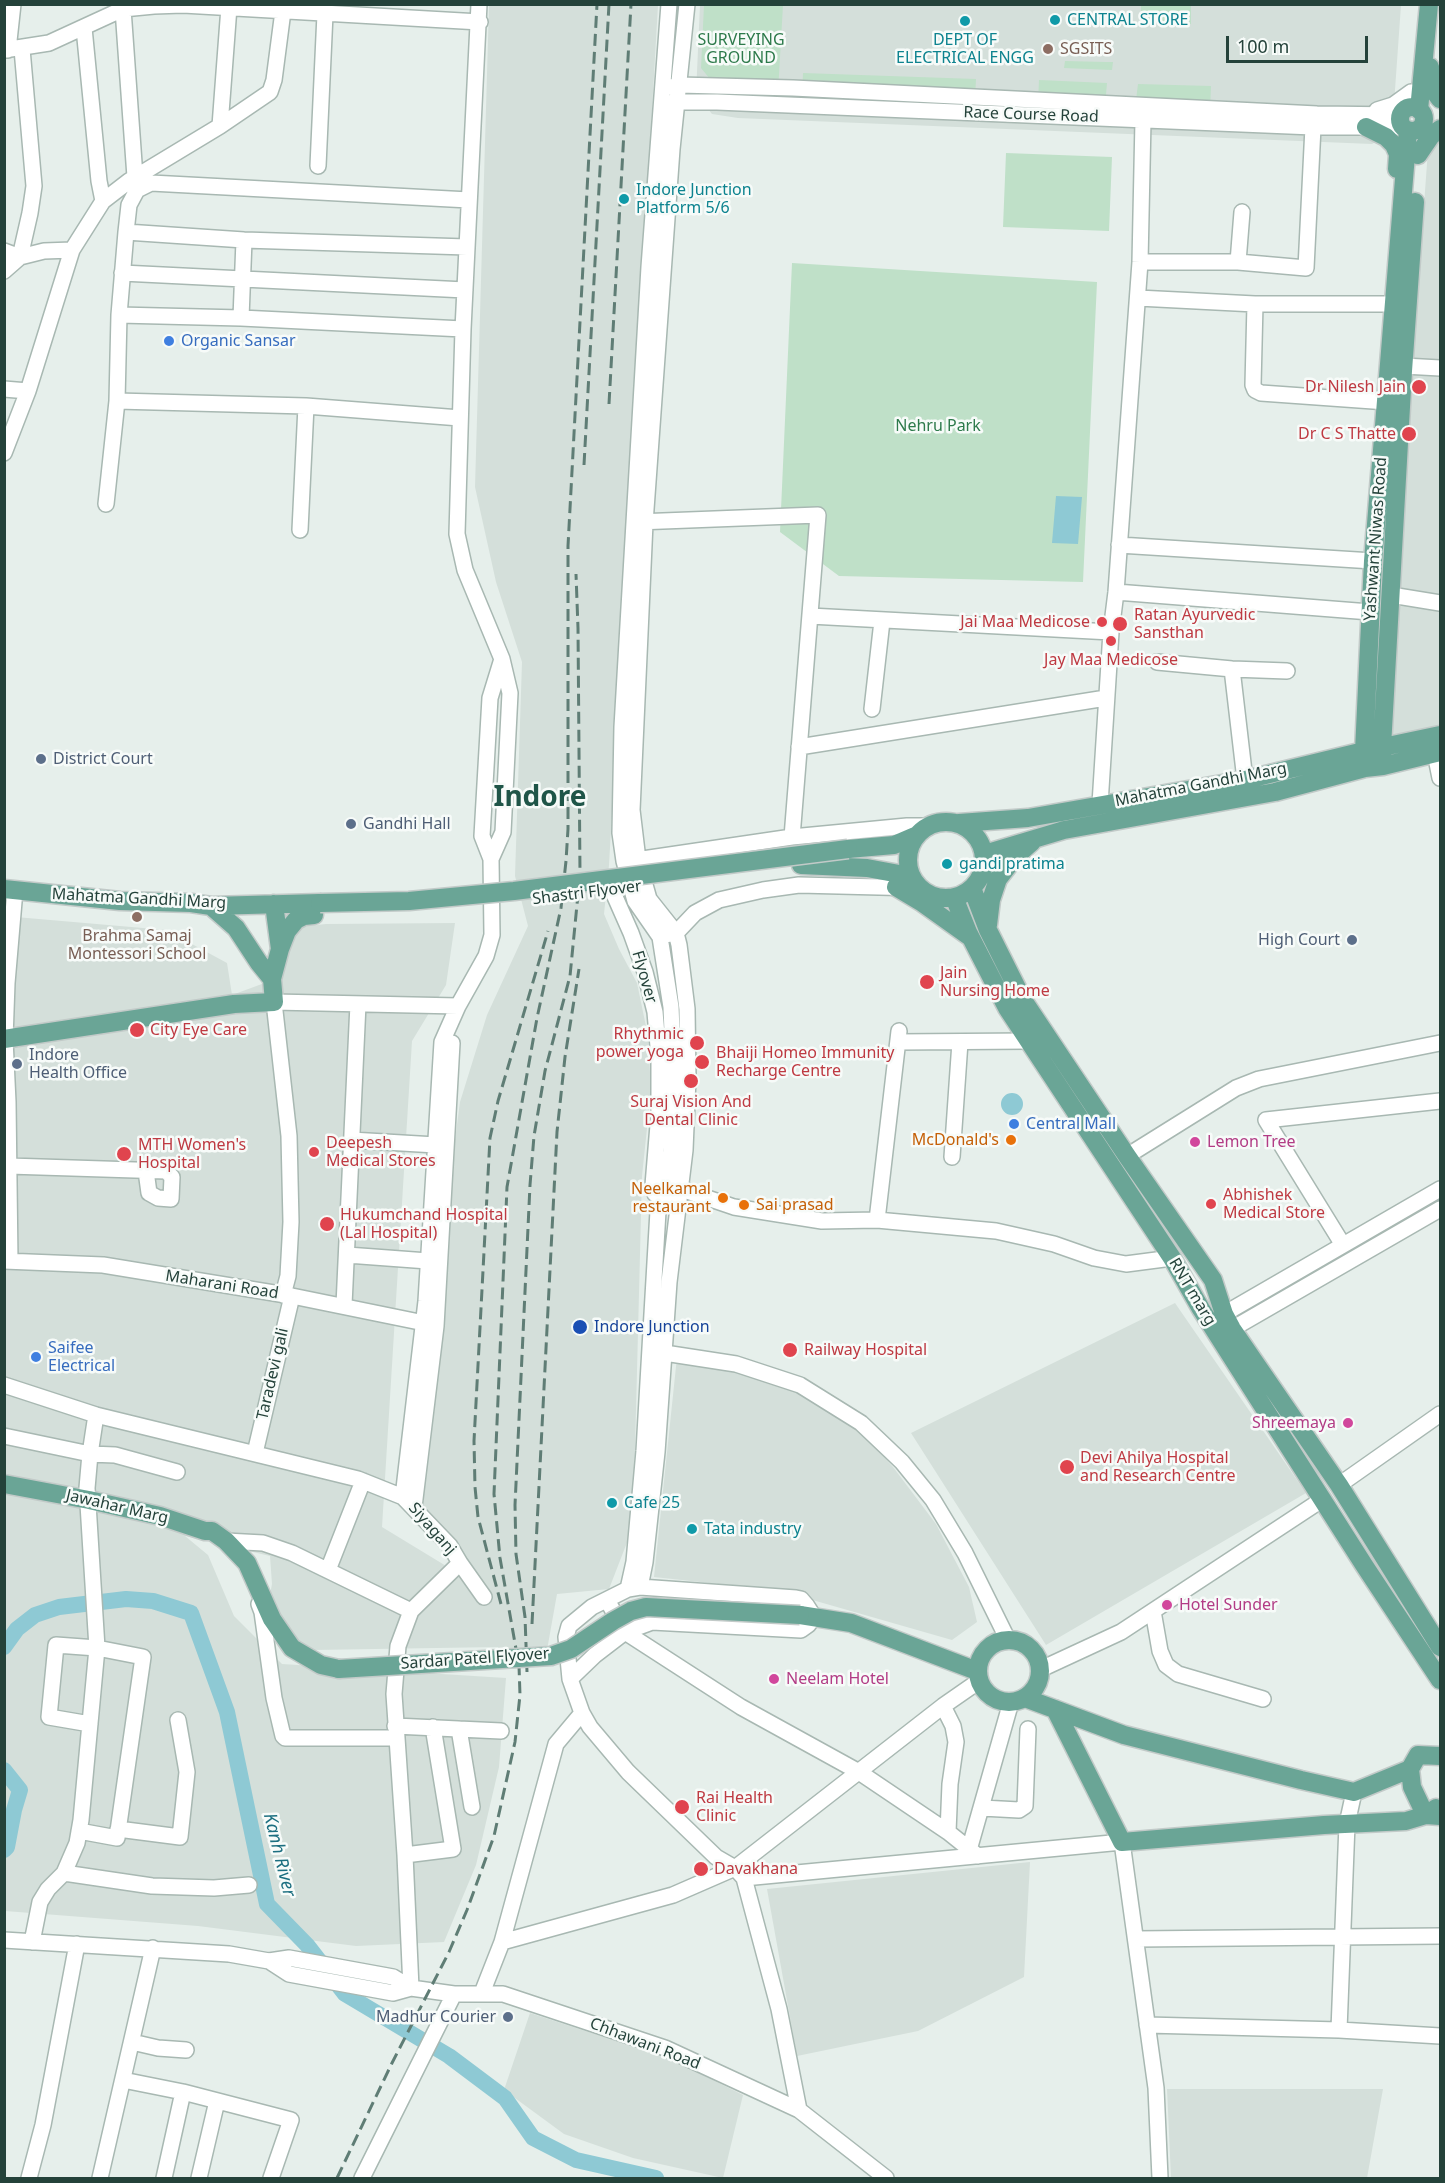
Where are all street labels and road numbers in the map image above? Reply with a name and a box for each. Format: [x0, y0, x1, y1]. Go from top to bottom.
street label: Race Course Road [963, 103, 1099, 127]
street label: Yashwant Niwas Road [1361, 456, 1391, 622]
street label: Mahatma Gandhi Marg [1114, 759, 1288, 811]
street label: Shastri Flyover [531, 877, 643, 909]
street label: Mahatma Gandhi Marg [51, 885, 227, 913]
street label: Flyover [627, 949, 661, 1005]
street label: RNT marg [1164, 1255, 1220, 1329]
street label: Maharani Road [164, 1267, 280, 1303]
street label: Taradevi gali [253, 1326, 293, 1422]
street label: Jawahar Marg [64, 1486, 170, 1528]
street label: Siyaganj [404, 1499, 460, 1559]
street label: Sardar Patel Flyover [400, 1644, 550, 1674]
street label: Chhawani Road [587, 2014, 703, 2074]

